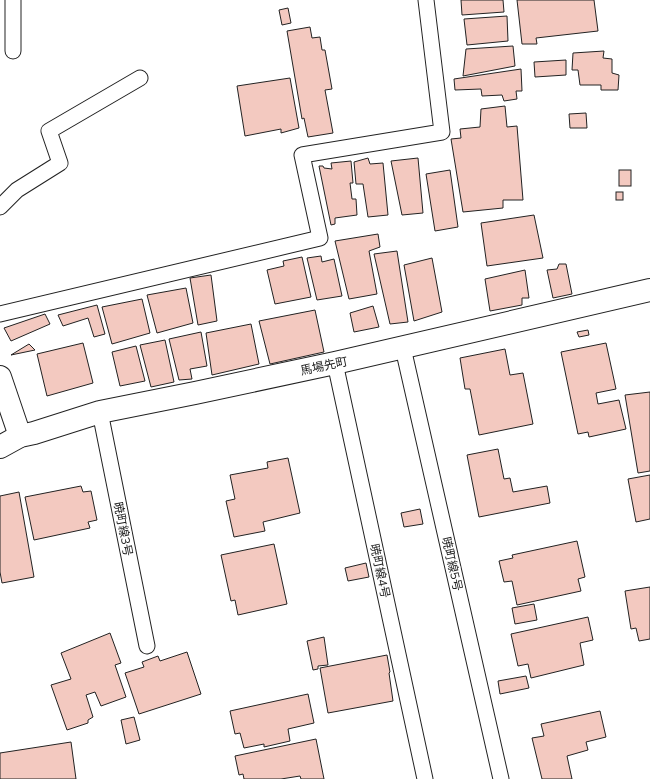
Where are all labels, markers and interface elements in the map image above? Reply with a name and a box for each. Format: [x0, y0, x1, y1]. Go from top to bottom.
street label: 馬場先町 [299, 353, 349, 378]
street label: 暁町線3号 [111, 500, 136, 557]
street label: 暁町線5号 [439, 535, 466, 592]
street label: 暁町線4号 [367, 542, 394, 599]

